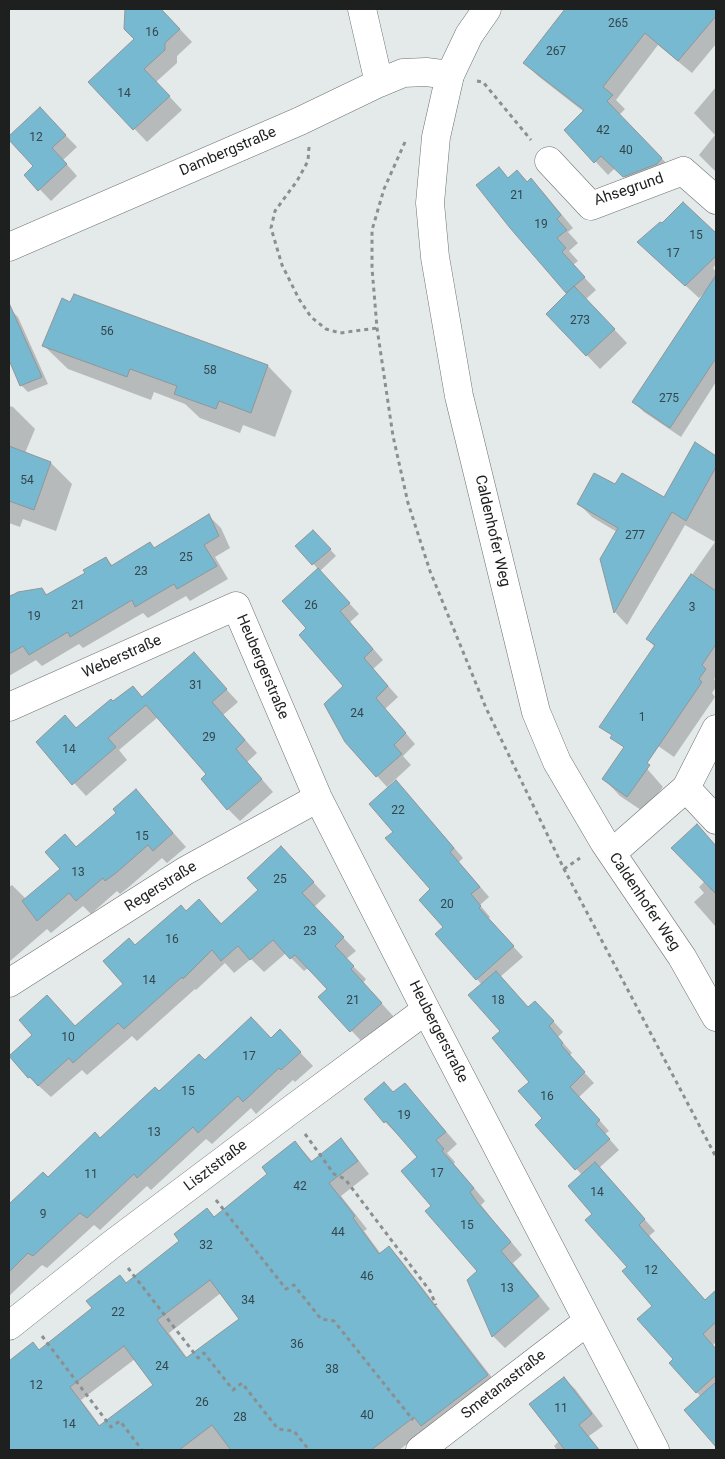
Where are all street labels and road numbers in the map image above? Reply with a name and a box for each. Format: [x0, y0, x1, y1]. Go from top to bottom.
street label: Dambergstraße [177, 124, 279, 180]
street label: Ahsegrund [592, 170, 666, 210]
street label: Caldenhofer Weg [470, 473, 514, 589]
street label: Heubergerstraße [232, 612, 292, 722]
street label: Weberstraße [80, 631, 164, 683]
street label: Caldenhofer Weg [605, 850, 683, 954]
street label: Regerstraße [122, 858, 200, 916]
street label: Heubergerstraße [405, 978, 471, 1086]
street label: Lisztstraße [181, 1136, 251, 1196]
street label: Smetanastraße [458, 1347, 550, 1423]

